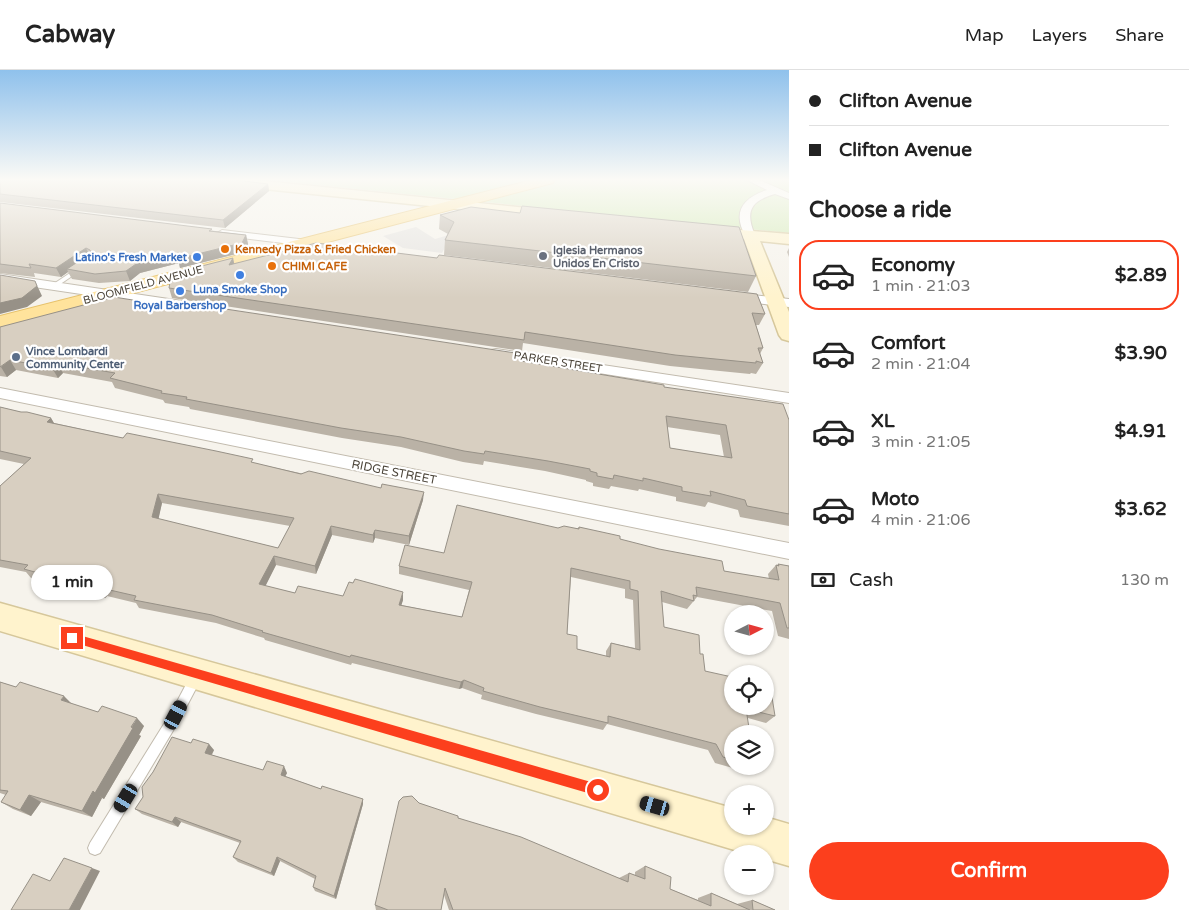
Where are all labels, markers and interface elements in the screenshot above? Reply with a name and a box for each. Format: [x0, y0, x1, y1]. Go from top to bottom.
text: Cabway [25, 20, 115, 49]
text: Map [965, 24, 1004, 46]
text: Layers [1032, 24, 1087, 46]
text: Share [1115, 24, 1164, 46]
text: Clifton Avenue [839, 90, 972, 112]
text: Clifton Avenue [839, 139, 972, 161]
text: Choose a ride [809, 197, 952, 223]
marker: Kennedy Pizza & Fried Chicken [219, 243, 231, 255]
place label: Kennedy Pizza & Fried Chicken [235, 243, 396, 257]
place label: Iglesia Hermanos Unidos En Cristo [553, 244, 643, 270]
marker: Iglesia Hermanos Unidos En Cristo [537, 250, 549, 262]
place label: Latino's Fresh Market [75, 251, 188, 264]
marker: Latino's Fresh Market [191, 251, 203, 263]
icon: car [811, 253, 856, 298]
text: Economy [871, 254, 955, 276]
marker: CHIMI CAFE [266, 260, 278, 272]
place label: CHIMI CAFE [282, 260, 347, 273]
street label: BLOOMFIELD AVENUE [82, 263, 204, 307]
text: $2.89 [1115, 264, 1167, 286]
marker: Luna Smoke Shop [234, 269, 246, 281]
text: 1 min · 21:03 [871, 276, 970, 296]
place label: Luna Smoke Shop [193, 283, 287, 297]
marker: Royal Barbershop [174, 285, 186, 297]
place label: Royal Barbershop [133, 299, 227, 313]
icon: car [811, 331, 856, 376]
text: Comfort [871, 332, 945, 354]
text: $3.90 [1115, 342, 1167, 364]
place label: Vince Lombardi Community Center [26, 345, 125, 372]
street label: PARKER STREET [513, 349, 604, 375]
marker: Vince Lombardi Community Center [10, 351, 22, 363]
text: 2 min · 21:04 [871, 354, 970, 374]
icon: car [811, 409, 856, 454]
text: XL [871, 410, 895, 432]
text: $4.91 [1115, 420, 1167, 442]
text: 3 min · 21:05 [871, 432, 970, 452]
street label: RIDGE STREET [350, 457, 438, 487]
icon: car [811, 487, 856, 532]
text: Moto [871, 488, 919, 510]
text: $3.62 [1115, 498, 1167, 520]
text: 4 min · 21:06 [871, 510, 970, 530]
callout: 1 min [31, 566, 113, 600]
icon: cash [809, 566, 837, 594]
text: Cash [849, 569, 894, 591]
text: 130 m [1120, 570, 1169, 590]
text: 1 min [51, 572, 93, 592]
north arrow [724, 605, 774, 655]
map controls [724, 605, 774, 895]
route end [61, 627, 83, 649]
button: locate [724, 665, 774, 715]
car [162, 698, 189, 732]
button: layers [724, 725, 774, 775]
route start [587, 779, 609, 801]
car [111, 781, 140, 815]
button: + [724, 785, 774, 835]
car [638, 795, 671, 817]
button: Confirm [809, 842, 1169, 900]
button: − [724, 845, 774, 895]

